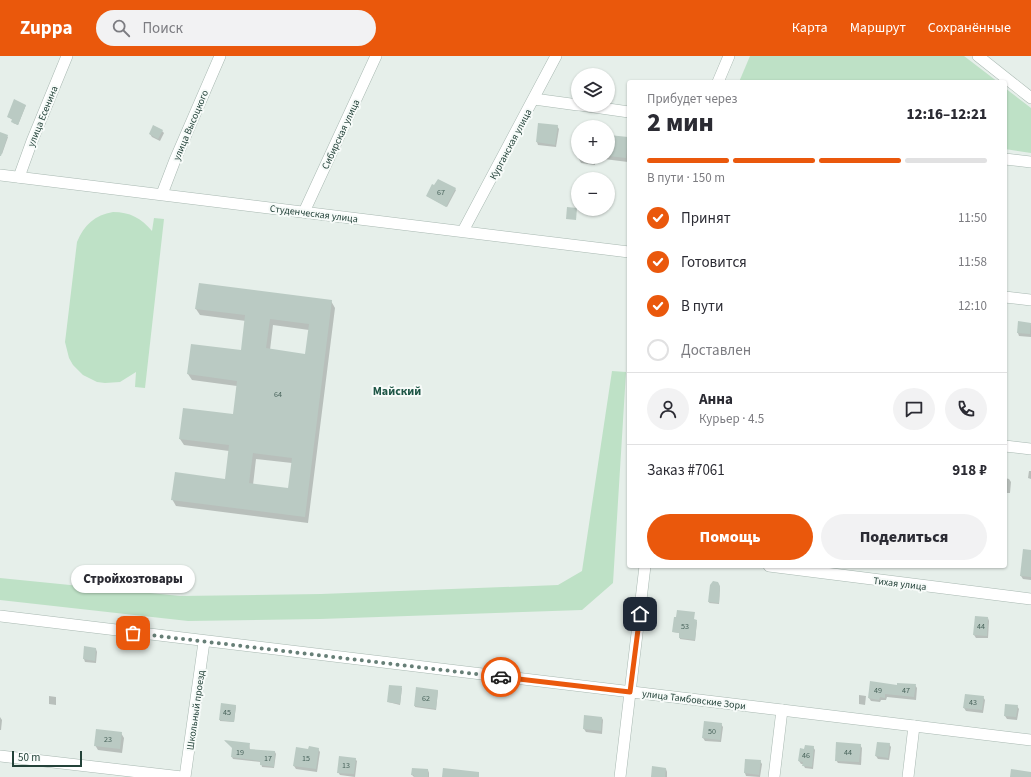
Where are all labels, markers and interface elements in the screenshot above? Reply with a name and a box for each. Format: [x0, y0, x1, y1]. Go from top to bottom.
search box [96, 10, 376, 46]
text: Zuppa [20, 15, 72, 42]
icon: search [110, 17, 132, 39]
text: Поиск [142, 18, 183, 39]
text: Карта [792, 18, 828, 38]
text: Маршрут [850, 18, 906, 38]
text: Сохранённые [928, 18, 1011, 38]
map controls [571, 68, 615, 216]
button: layers [571, 68, 615, 112]
street label: улица Есенина [24, 84, 62, 149]
street label: улица Высоцкого [170, 88, 212, 163]
text: Прибудет через [647, 90, 737, 108]
street label: Сибирская улица [319, 97, 363, 172]
text: 2 мин [647, 104, 714, 141]
text: 12:16–12:21 [906, 104, 987, 125]
street label: Курганская улица [486, 107, 535, 182]
button: + [571, 120, 615, 164]
text: В пути · 150 m [647, 169, 725, 187]
button: − [571, 172, 615, 216]
house number: 67 [437, 187, 445, 198]
street label: Студенческая улица [269, 202, 359, 226]
icon: check [647, 207, 669, 229]
text: Принят [681, 208, 731, 229]
text: 11:50 [958, 209, 987, 227]
icon: check [647, 251, 669, 273]
text: Готовится [681, 252, 747, 273]
text: 11:58 [958, 253, 987, 271]
icon: check [647, 295, 669, 317]
text: В пути [681, 296, 724, 317]
text: 12:10 [958, 297, 987, 315]
text: Доставлен [681, 340, 751, 361]
district label: Майский [373, 383, 421, 400]
button: person [647, 388, 689, 430]
button: chat [893, 388, 935, 430]
button: phone [945, 388, 987, 430]
house number: 64 [274, 389, 282, 400]
text: Анна [699, 389, 733, 410]
text: Курьер · 4.5 [699, 410, 764, 428]
text: Заказ #7061 [647, 460, 725, 481]
text: 918 ₽ [952, 460, 987, 481]
button: Помощь [647, 514, 813, 560]
button: Поделиться [821, 514, 987, 560]
callout: Стройхозтовары [71, 565, 195, 593]
text: Стройхозтовары [83, 570, 183, 588]
street label: Тихая улица [873, 574, 927, 594]
pin [623, 597, 657, 631]
icon: home [629, 603, 651, 625]
pin [116, 616, 150, 650]
house number: 53 [681, 621, 689, 632]
house number: 44 [977, 621, 985, 632]
icon: bag [122, 622, 144, 644]
courier [481, 657, 521, 697]
icon: car [490, 666, 512, 688]
street label: Школьный проезд [183, 669, 209, 751]
house number: 49 [874, 685, 882, 696]
house number: 47 [902, 685, 910, 696]
street label: улица Тамбовские Зори [641, 687, 747, 713]
house number: 62 [422, 693, 430, 704]
house number: 43 [969, 697, 977, 708]
house number: 45 [223, 707, 231, 718]
house number: 50 [708, 726, 716, 737]
house number: 23 [104, 734, 112, 745]
house number: 19 [236, 747, 244, 758]
house number: 44 [844, 747, 852, 758]
scale bar [12, 749, 82, 768]
text: 50 m [18, 750, 40, 765]
house number: 46 [802, 750, 810, 761]
house number: 17 [264, 753, 272, 764]
house number: 15 [302, 753, 310, 764]
house number: 13 [342, 760, 350, 771]

